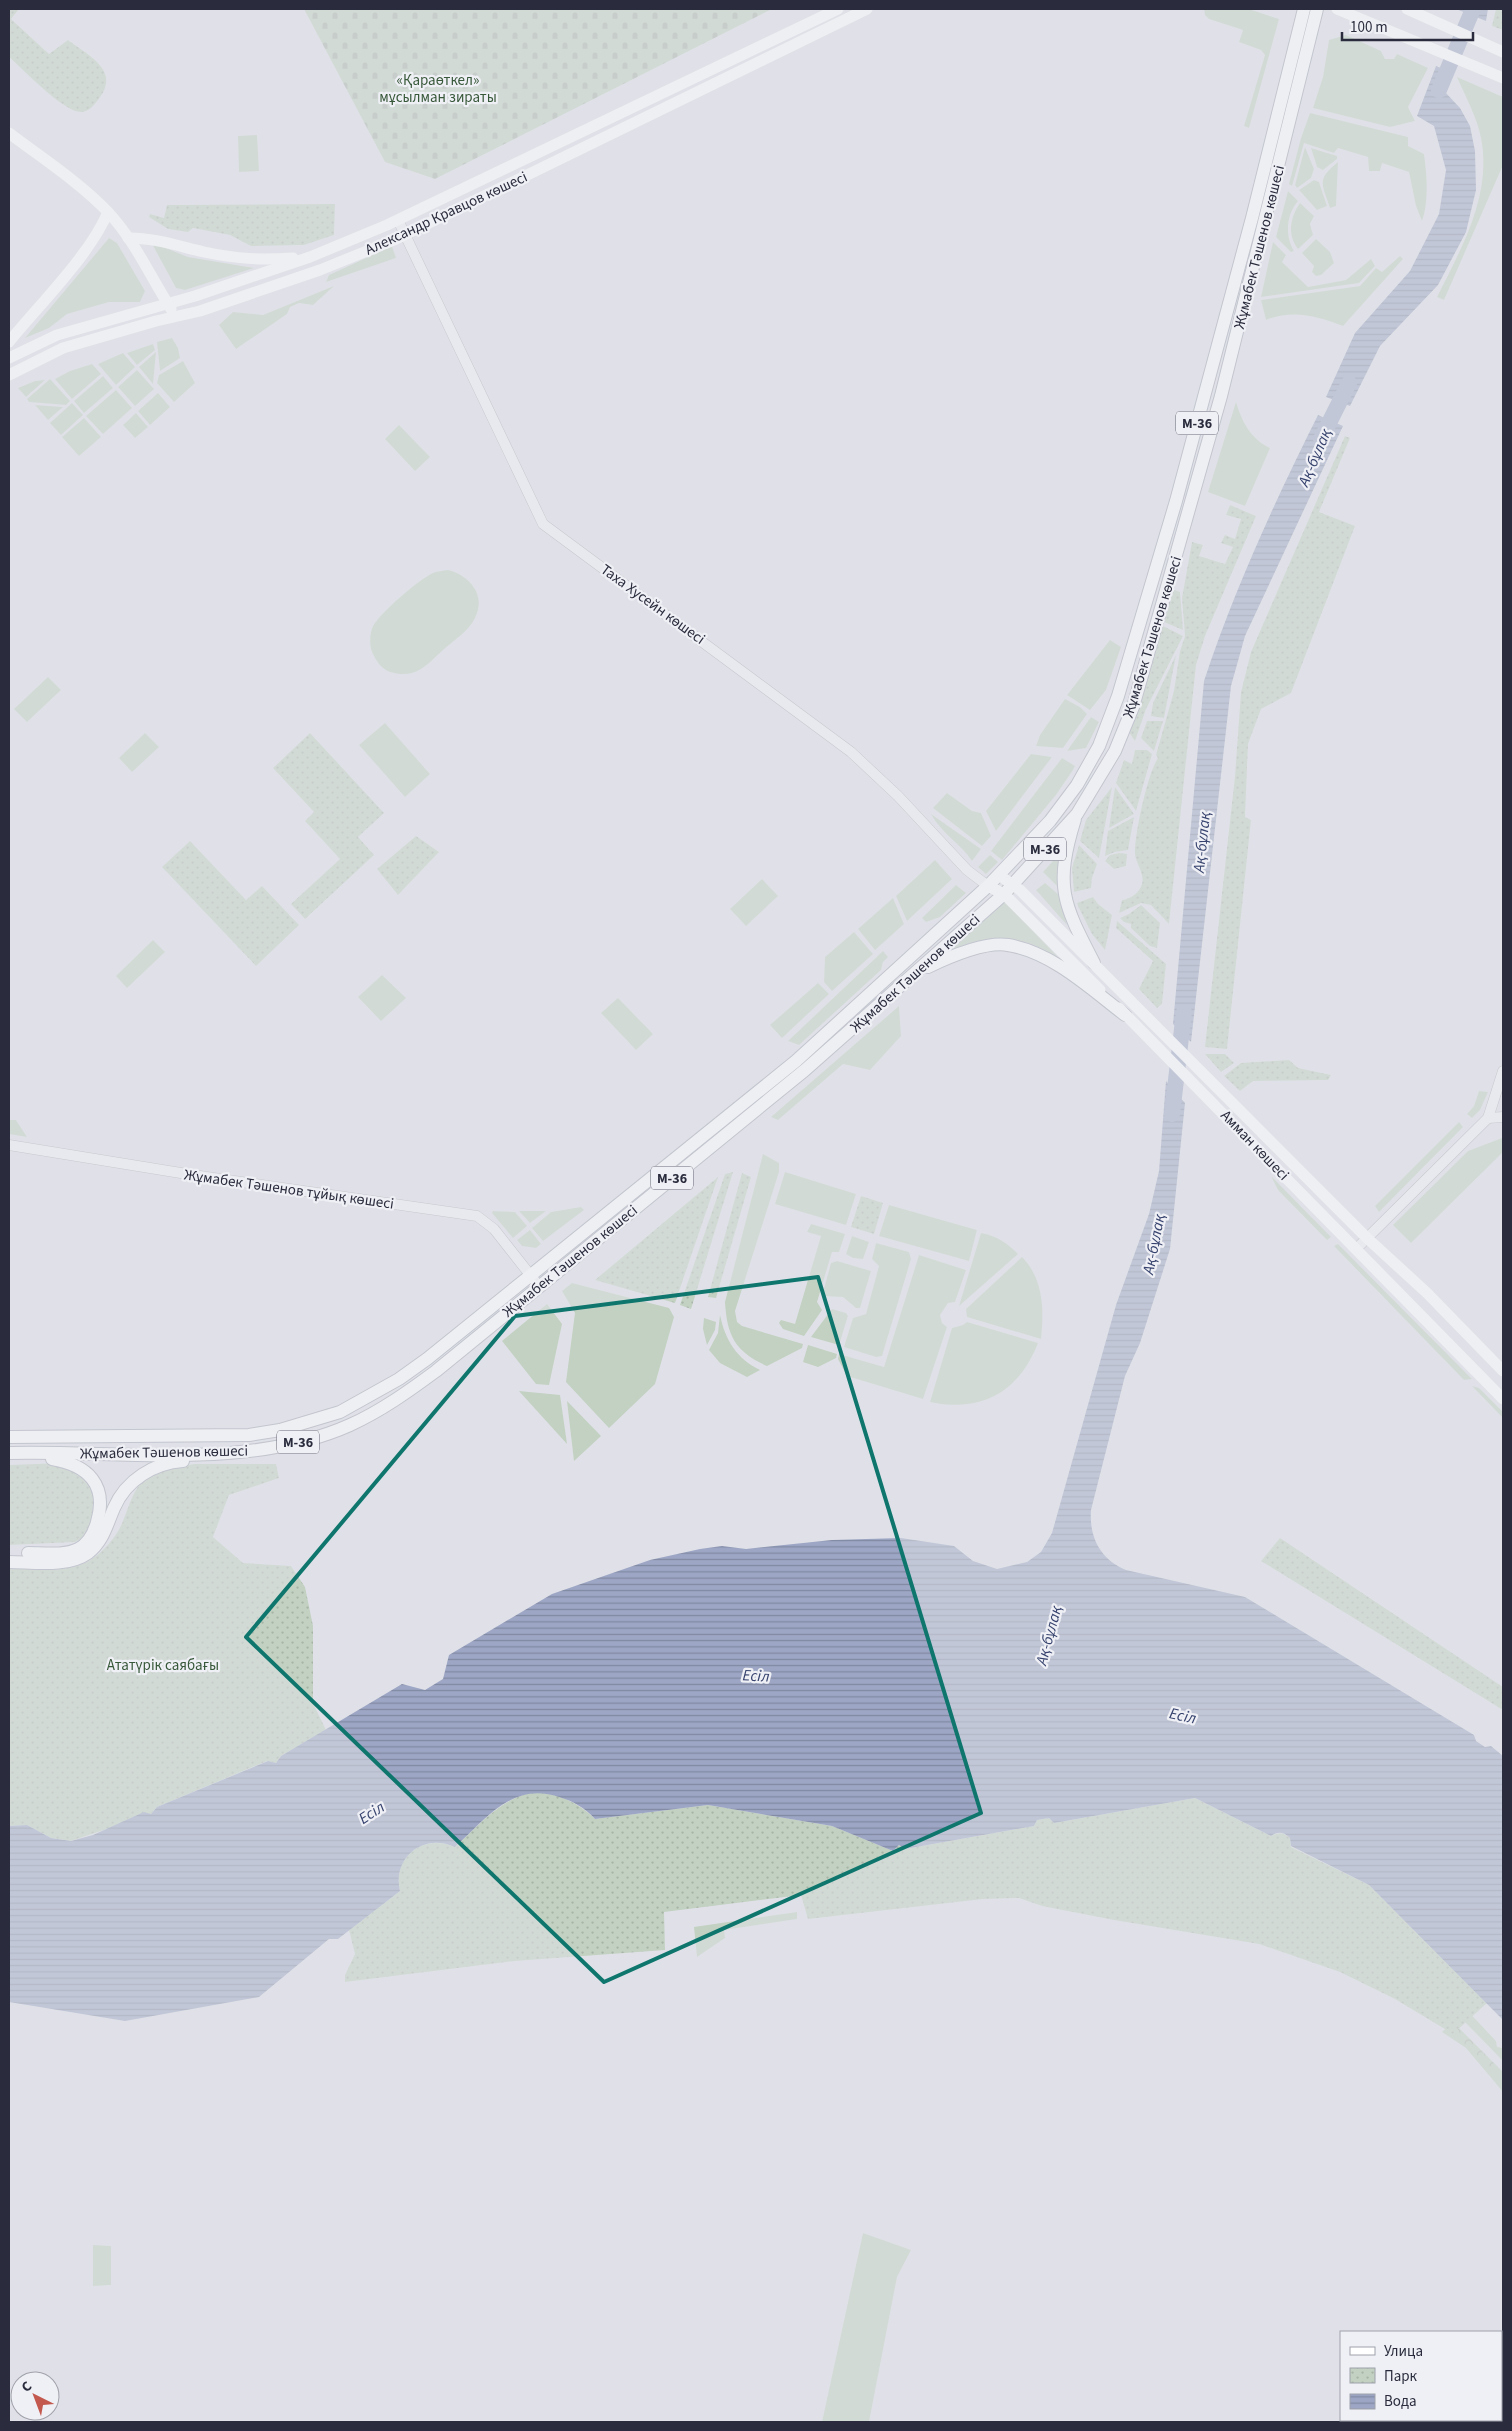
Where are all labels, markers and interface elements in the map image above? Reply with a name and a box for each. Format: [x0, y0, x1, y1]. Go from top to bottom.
scale bar [1342, 10, 1473, 42]
text: 100 m [1350, 17, 1388, 38]
park label: «Қараөткел» мұсылман зираты [379, 70, 497, 108]
street label: Жұмабек Тәшенов көшесі [1229, 163, 1290, 331]
street label: Александр Кравцов көшесі [362, 167, 531, 260]
road number: M-36 [1176, 412, 1218, 434]
water label: Ақ-бұлақ [1292, 425, 1337, 491]
street label: Жұмабек Тәшенов көшесі [1118, 554, 1187, 721]
street label: Таха Хусейн көшесі [596, 559, 709, 649]
water label: Ақ-бұлақ [1188, 811, 1216, 875]
road number: M-36 [1024, 838, 1066, 861]
street label: Жұмабек Тәшенов көшесі [846, 909, 985, 1037]
street label: Амман көшесі [1216, 1105, 1294, 1185]
street label: Жұмабек Тәшенов тұйық көшесі [183, 1164, 395, 1215]
road number: M-36 [651, 1166, 693, 1190]
street label: Жұмабек Тәшенов көшесі [498, 1200, 642, 1322]
water label: Ақ-бұлақ [1137, 1212, 1171, 1277]
road number: M-36 [277, 1430, 319, 1454]
street label: Жұмабек Тәшенов көшесі [80, 1441, 248, 1464]
water label: Ақ-бұлақ [1030, 1603, 1067, 1669]
park label: Ататүрік саябағы [107, 1655, 219, 1676]
water label: Есіл [742, 1664, 770, 1688]
water label: Есіл [1167, 1702, 1198, 1730]
water label: Есіл [354, 1796, 389, 1829]
legend [1340, 2331, 1502, 2421]
text: Улица [1384, 2341, 1423, 2362]
text: Парк [1384, 2366, 1418, 2387]
north arrow [10, 2371, 60, 2421]
text: С [17, 2377, 37, 2397]
text: Вода [1384, 2391, 1417, 2412]

